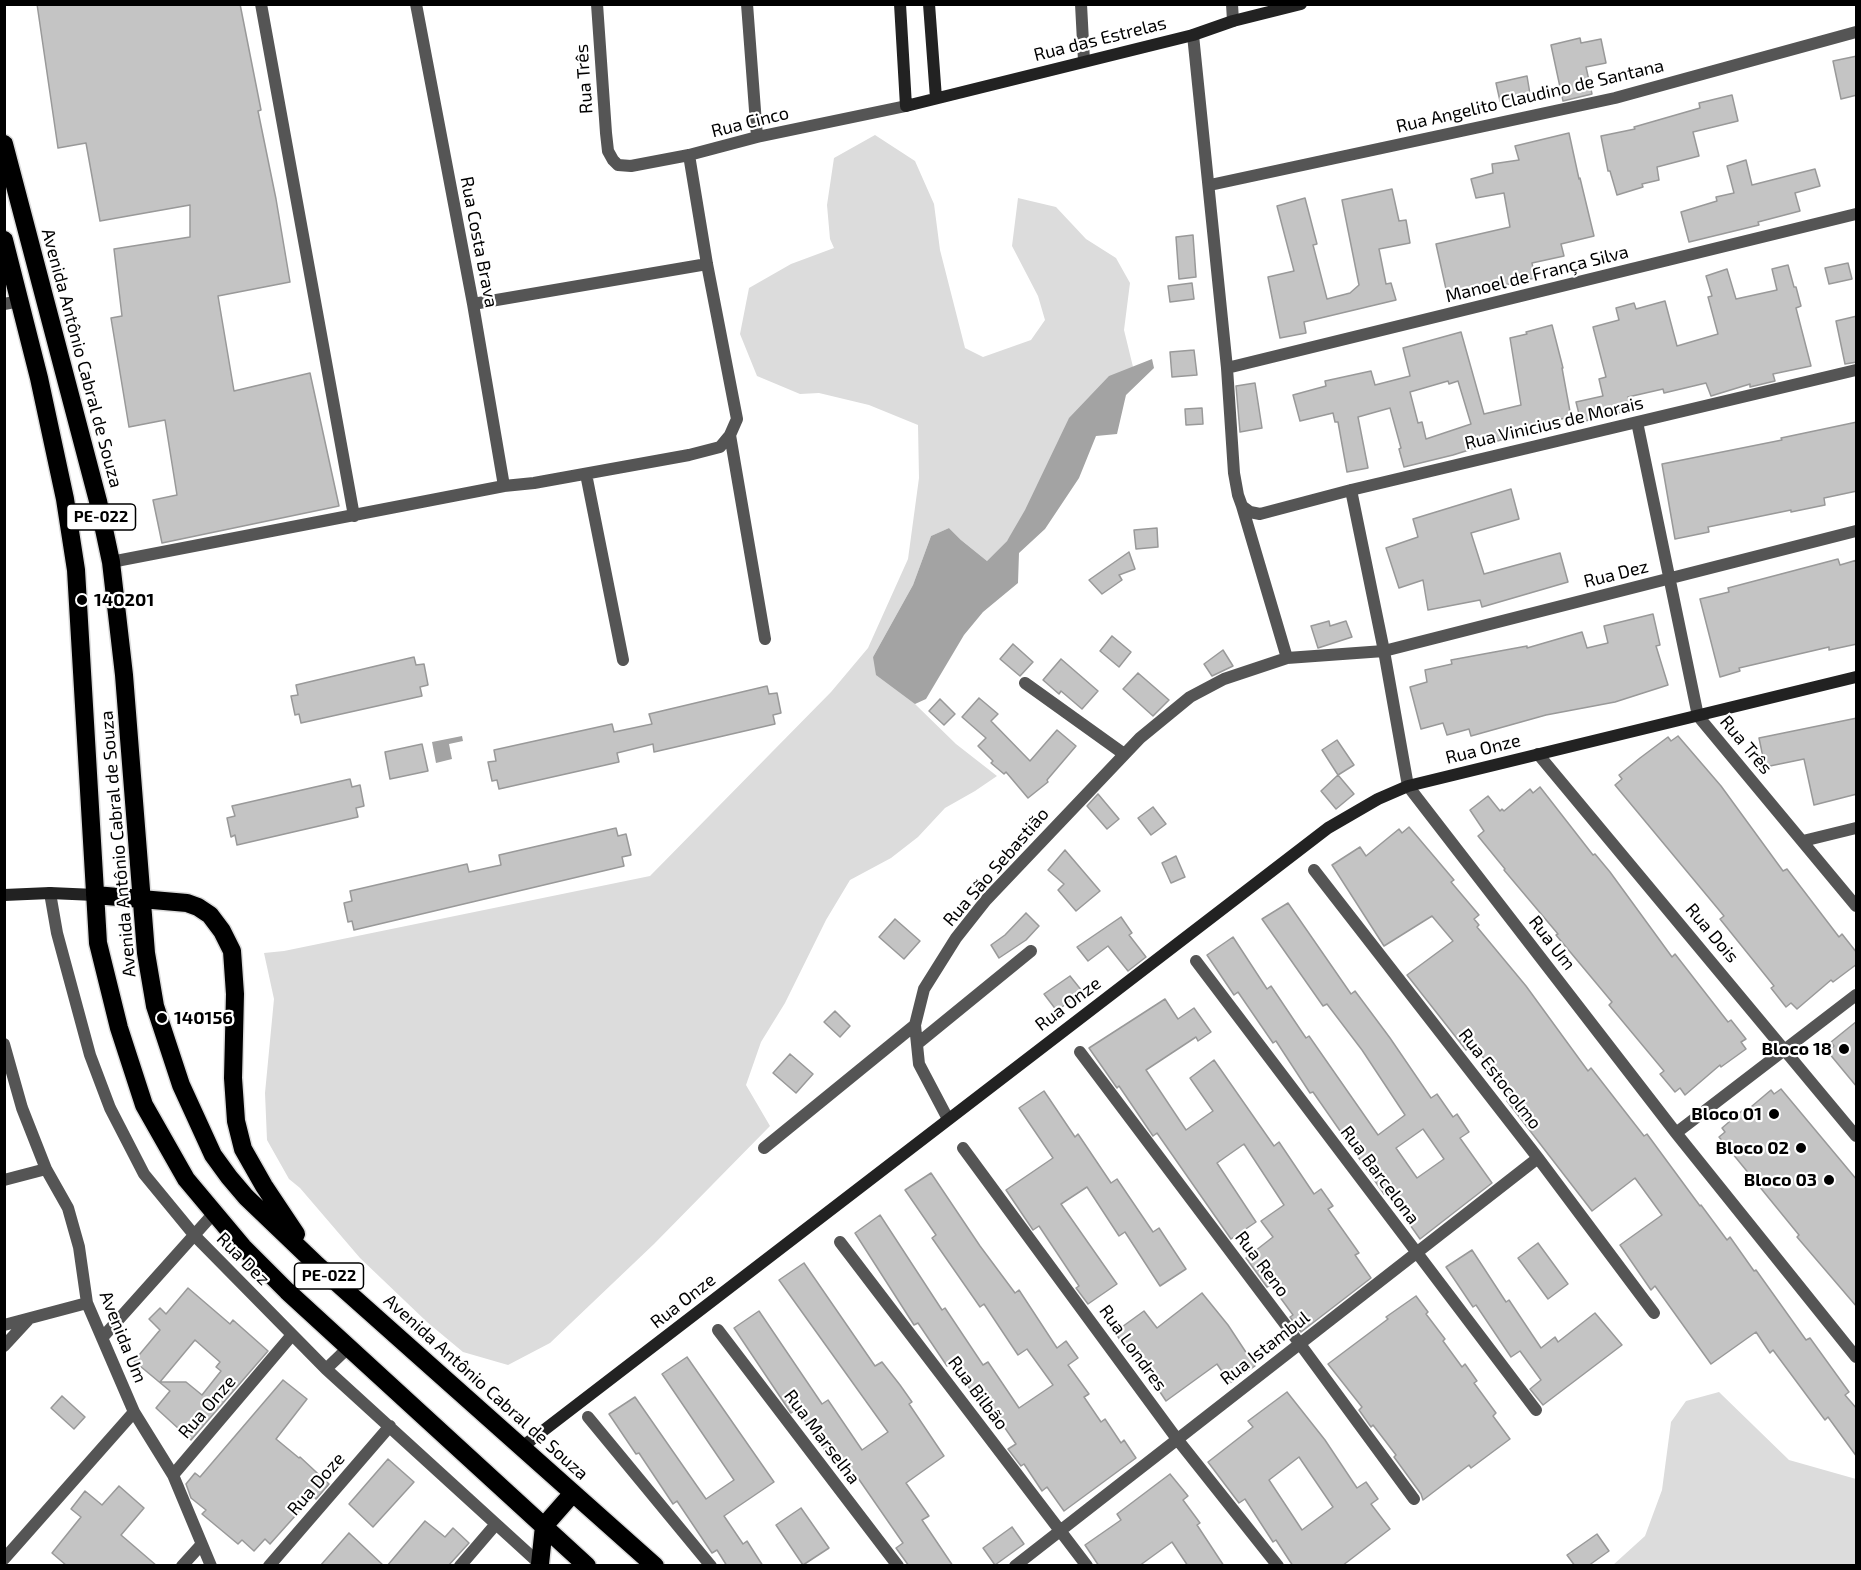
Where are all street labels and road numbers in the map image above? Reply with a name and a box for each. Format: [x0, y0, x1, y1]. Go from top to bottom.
street label: Rua das Estrelas [1032, 12, 1168, 66]
street label: Rua Três [571, 43, 597, 115]
street label: Rua Angelito Claudino de Santana [1394, 55, 1666, 137]
street label: Rua Cinco [709, 102, 791, 142]
street label: Rua Costa Brava [456, 175, 502, 309]
street label: Avenida Antônio Cabral de Souza [37, 226, 127, 490]
street label: Manoel de França Silva [1443, 241, 1631, 307]
street label: Rua Vinicius de Morais [1462, 392, 1646, 454]
road number: PE-022 [66, 504, 136, 530]
street label: Rua Dez [1581, 556, 1651, 592]
street label: Avenida Antônio Cabral de Souza [96, 710, 140, 978]
street label: Rua Três [1715, 711, 1777, 779]
street label: Rua Onze [1443, 729, 1523, 769]
street label: Rua São Sebastião [939, 803, 1053, 931]
street label: Rua Dois [1681, 899, 1743, 967]
street label: Rua Um [1524, 912, 1580, 974]
street label: Rua Onze [1031, 972, 1105, 1036]
street label: Rua Estocolmo [1454, 1024, 1546, 1134]
street label: Rua Barcelona [1336, 1122, 1424, 1228]
street label: Rua Reno [1230, 1227, 1294, 1301]
street label: Rua Dez [212, 1228, 274, 1290]
road number: PE-022 [294, 1263, 364, 1289]
street label: Rua Onze [646, 1269, 720, 1333]
street label: Avenida Um [95, 1288, 151, 1386]
street label: Avenida Antônio Cabral de Souza [379, 1289, 593, 1485]
street label: Rua Londres [1094, 1301, 1172, 1395]
street label: Rua Istambul [1216, 1306, 1314, 1390]
street label: Rua Bilbão [943, 1352, 1013, 1434]
street label: Rua Onze [174, 1371, 240, 1443]
street label: Rua Marselha [779, 1386, 865, 1488]
street label: Rua Doze [283, 1448, 349, 1520]

